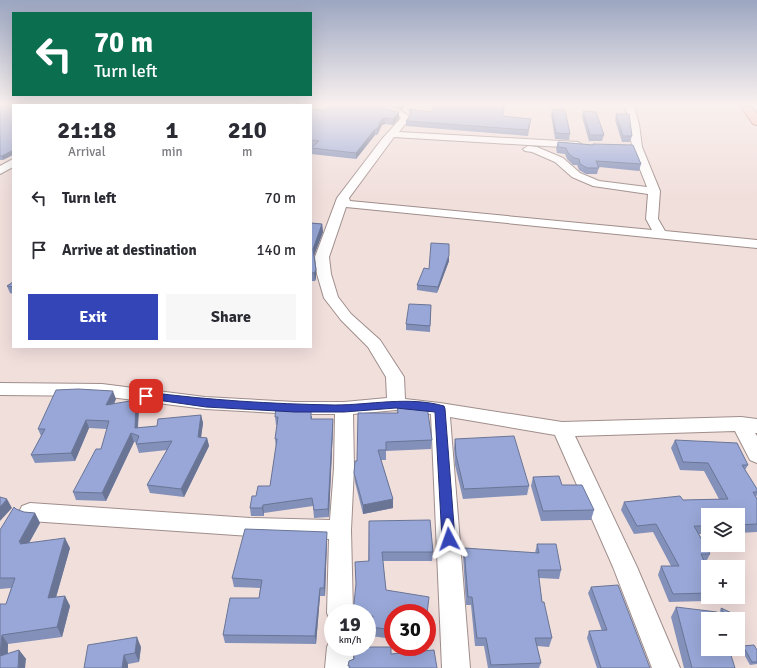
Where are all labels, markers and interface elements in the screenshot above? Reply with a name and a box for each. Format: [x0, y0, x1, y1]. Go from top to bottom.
text: 70 m [94, 26, 153, 60]
icon: left [28, 28, 80, 80]
text: Turn left [94, 60, 157, 82]
text: 21:18 [57, 115, 116, 145]
text: 1 [166, 115, 178, 145]
text: 210 [228, 115, 267, 145]
text: Arrival [68, 144, 105, 160]
text: min [162, 144, 183, 160]
text: m [242, 144, 252, 160]
icon: left [28, 187, 50, 209]
text: Turn left [62, 189, 116, 207]
text: 70 m [265, 189, 296, 207]
icon: arrive [28, 239, 50, 261]
text: Arrive at destination [62, 241, 197, 259]
text: 140 m [256, 241, 296, 259]
button: Exit [28, 294, 158, 340]
button: Share [166, 294, 296, 340]
pin [129, 379, 163, 413]
icon: arrive [135, 385, 157, 407]
map controls [701, 508, 745, 656]
button: layers [701, 508, 745, 552]
position arrow [428, 518, 470, 560]
button: + [701, 560, 745, 604]
speed limit sign: 30 [384, 604, 436, 656]
text: 19 [339, 612, 361, 637]
button: − [701, 612, 745, 656]
text: km/h [339, 634, 361, 646]

